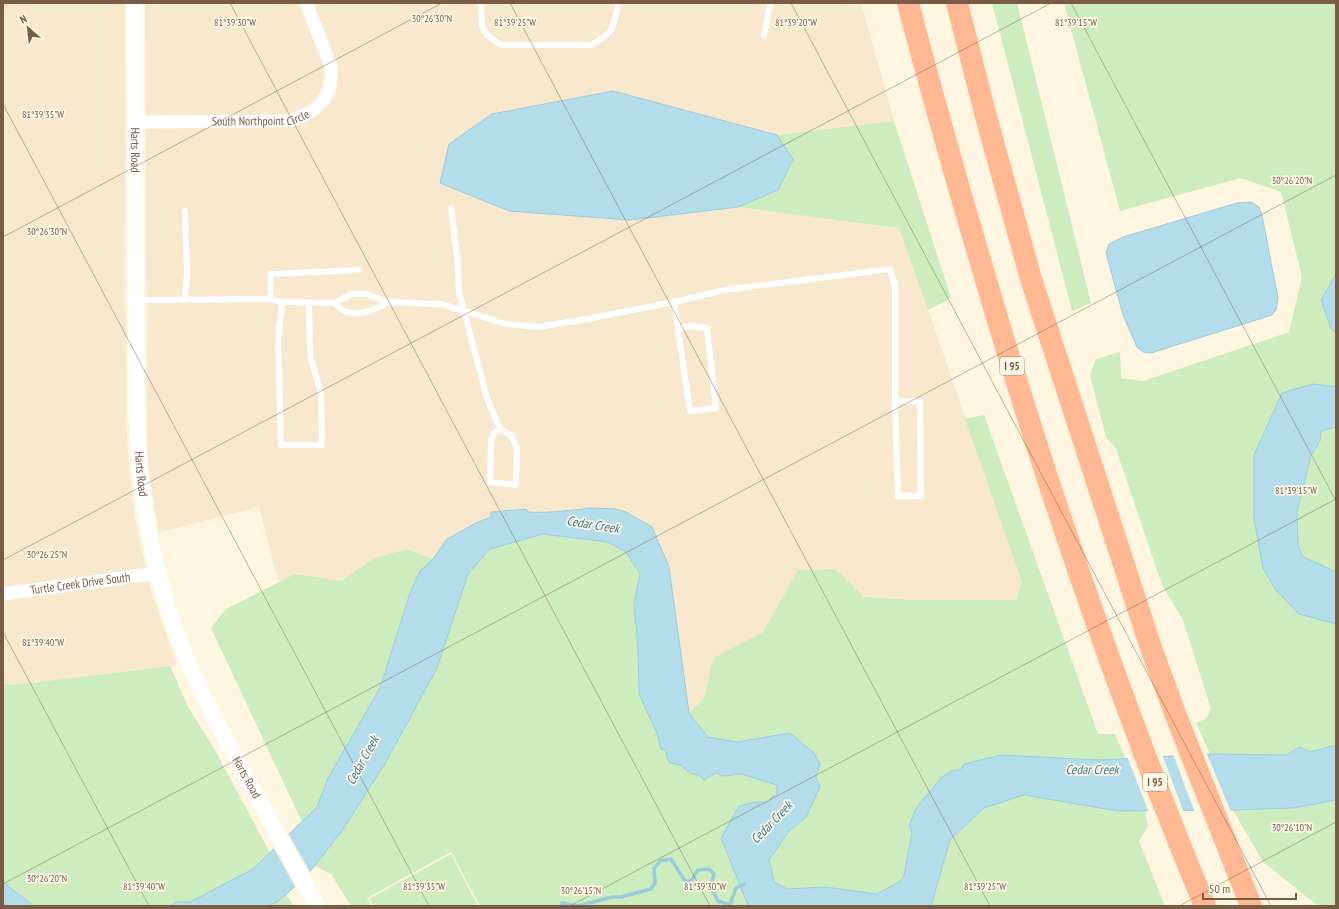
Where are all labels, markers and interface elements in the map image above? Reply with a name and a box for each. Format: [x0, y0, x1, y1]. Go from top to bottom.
north arrow [8, 8, 48, 48]
text: N [17, 12, 29, 27]
text: 30°26'30"N [412, 12, 452, 25]
text: 81°39'30"W [214, 16, 256, 29]
text: 81°39'25"W [494, 16, 536, 29]
text: 81°39'20"W [775, 16, 817, 29]
text: 81°39'15"W [1055, 16, 1097, 29]
street label: South Northpoint Circle [212, 106, 312, 129]
text: 81°39'35"W [22, 108, 64, 121]
street label: Harts Road [128, 127, 143, 173]
text: 30°26'20"N [1272, 174, 1312, 187]
text: 30°26'30"N [27, 225, 67, 238]
road number: I 95 [1000, 357, 1024, 375]
street label: Harts Road [132, 451, 151, 497]
text: 81°39'15"W [1275, 484, 1317, 497]
water label: Cedar Creek [565, 512, 622, 537]
text: 30°26'25"N [27, 548, 67, 561]
street label: Turtle Creek Drive South [29, 569, 131, 597]
text: 81°39'40"W [22, 636, 64, 649]
water label: Cedar Creek [342, 731, 384, 788]
street label: Harts Road [229, 754, 264, 801]
water label: Cedar Creek [1065, 761, 1121, 778]
road number: I 95 [1143, 773, 1167, 791]
water label: Cedar Creek [747, 796, 797, 847]
text: 30°26'10"N [1272, 821, 1312, 834]
text: 30°26'20"N [27, 872, 67, 885]
scale bar [1203, 875, 1296, 901]
text: 81°39'40"W [123, 880, 165, 893]
text: 81°39'35"W [403, 880, 445, 893]
text: 81°39'30"W [684, 880, 726, 893]
text: 81°39'25"W [964, 880, 1006, 893]
text: 50 m [1209, 881, 1230, 896]
text: 30°26'15"N [561, 884, 601, 897]

